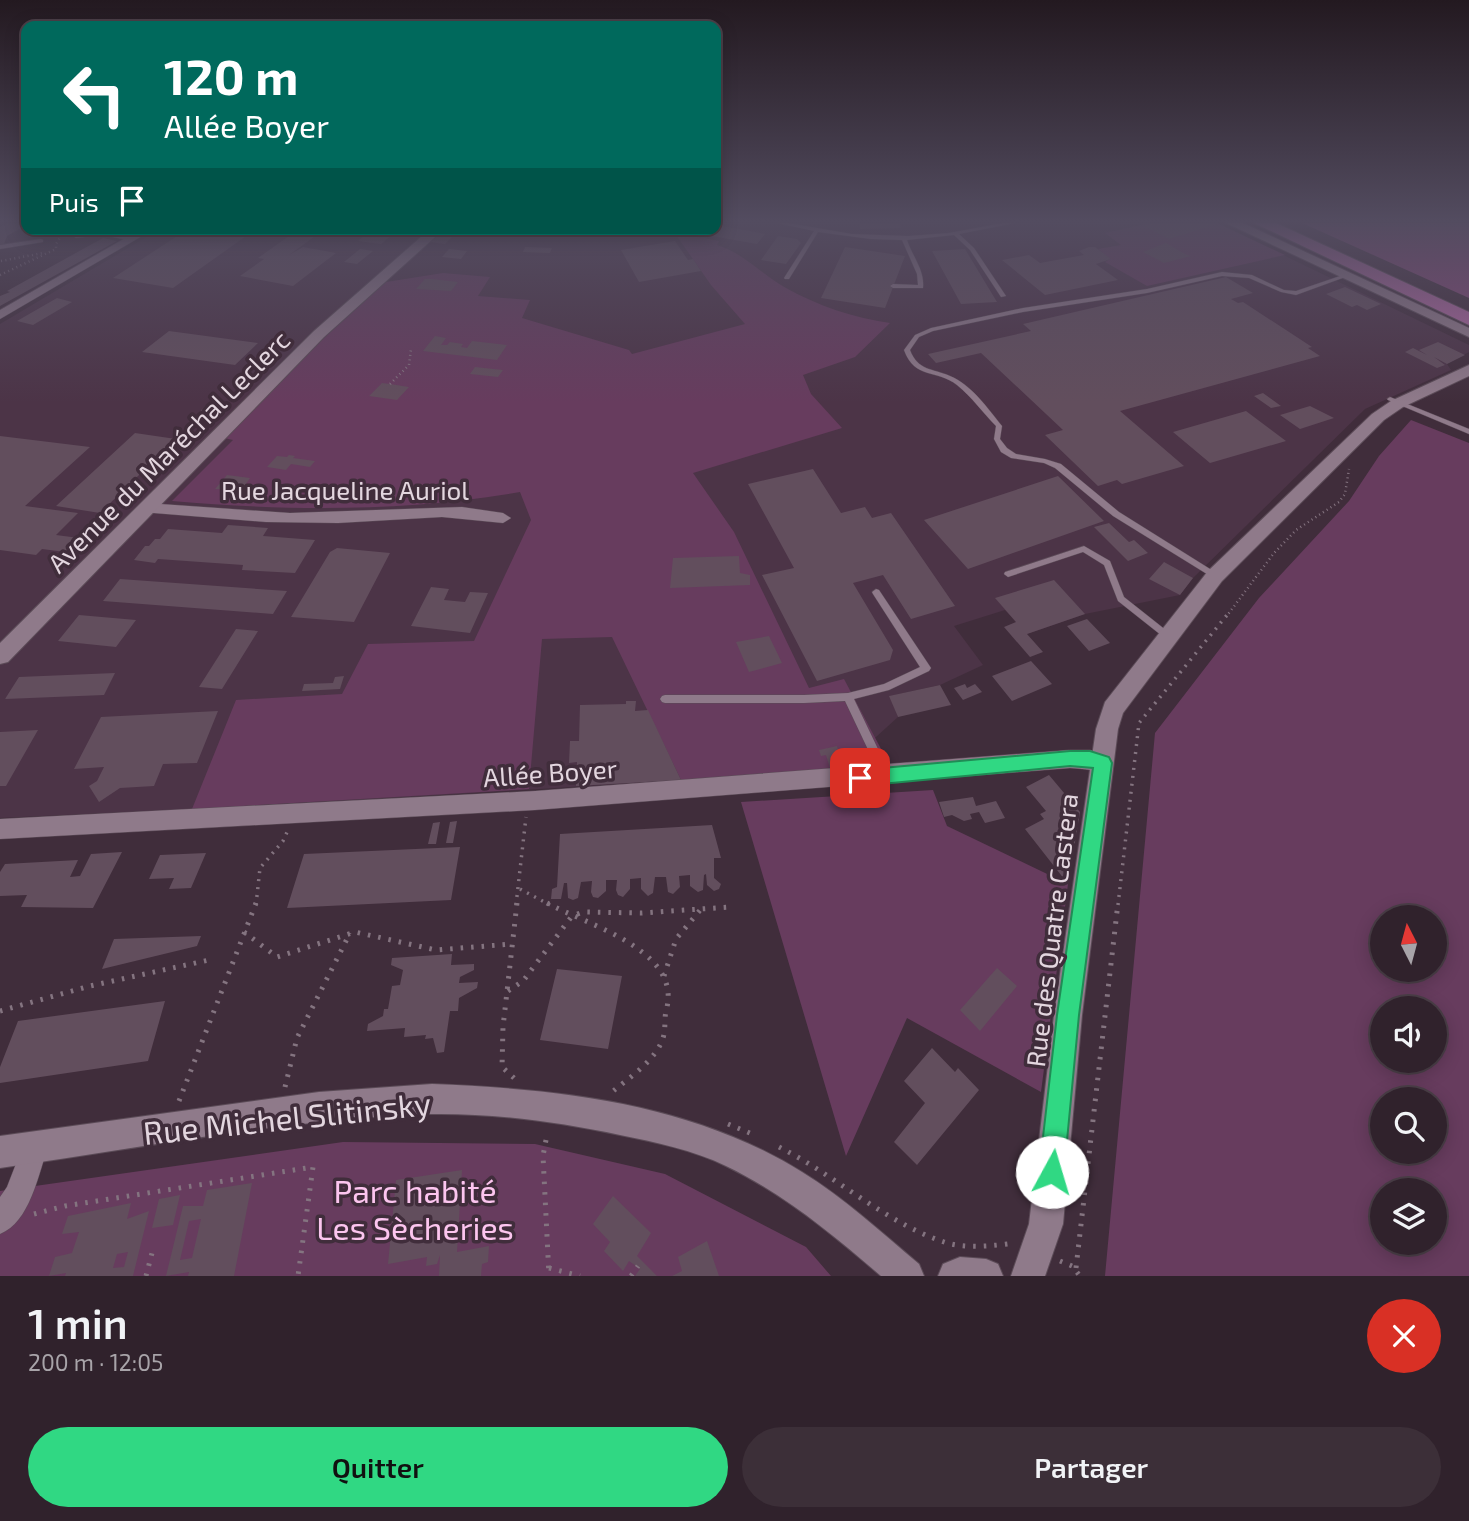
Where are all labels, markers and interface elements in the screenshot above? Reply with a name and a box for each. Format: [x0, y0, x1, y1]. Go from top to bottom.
text: 120 m [164, 46, 298, 105]
icon: left [49, 49, 140, 140]
text: Allée Boyer [164, 106, 329, 144]
icon: arrive [113, 182, 151, 220]
text: Puis [49, 186, 99, 217]
street label: Avenue du Maréchal Leclerc [41, 324, 295, 578]
street label: Rue Jacqueline Auriol [221, 474, 469, 505]
pin [830, 748, 890, 808]
street label: Allée Boyer [482, 752, 618, 792]
icon: arrive [841, 759, 879, 797]
street label: Rue des Quatre Castera [1019, 791, 1083, 1069]
north arrow [1370, 905, 1447, 982]
map controls [1370, 905, 1447, 1255]
button: sound [1370, 996, 1447, 1073]
street label: Rue Michel Slitinsky [141, 1083, 433, 1151]
button: search [1370, 1087, 1447, 1164]
position arrow [1015, 1135, 1089, 1209]
park label: Parc habité Les Sècheries [316, 1171, 514, 1246]
button: layers [1370, 1178, 1447, 1255]
text: 1 min [28, 1297, 128, 1347]
button: close [1367, 1299, 1441, 1373]
text: 200 m · 12:05 [28, 1348, 163, 1376]
button: Quitter [28, 1427, 728, 1507]
button: Partager [742, 1427, 1441, 1507]

